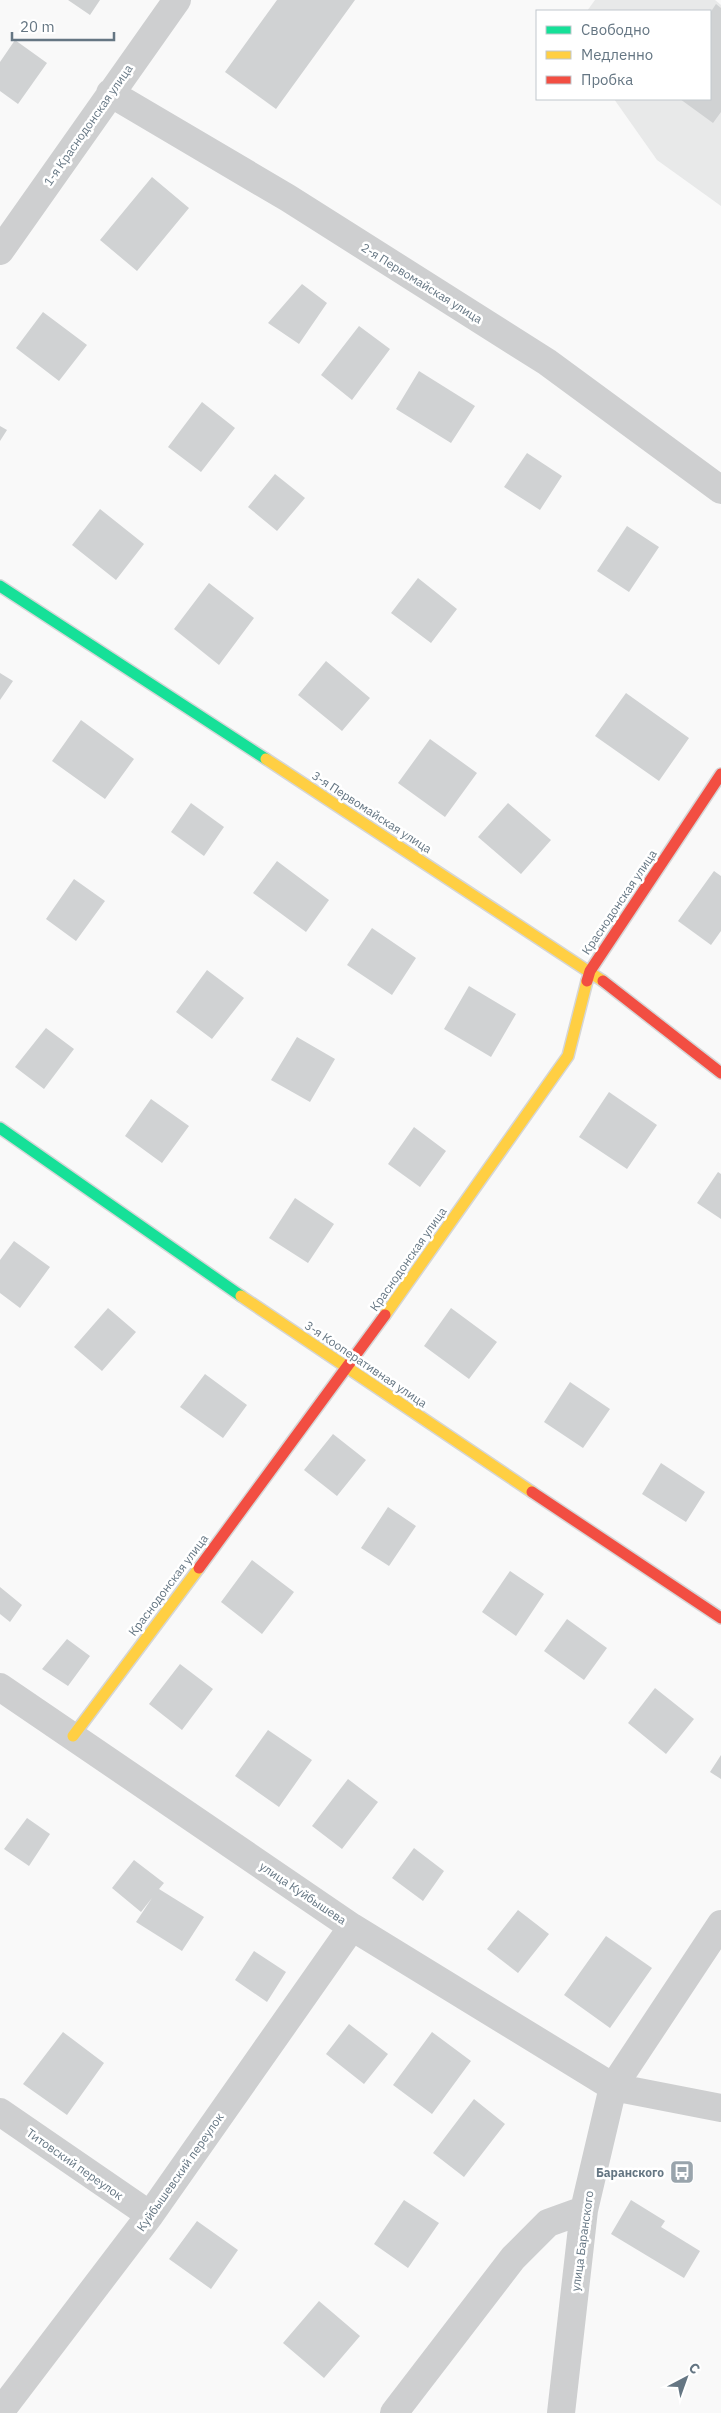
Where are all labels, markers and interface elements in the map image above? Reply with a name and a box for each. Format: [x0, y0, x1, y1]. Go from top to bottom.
scale bar [12, 10, 115, 42]
legend [536, 10, 711, 100]
text: 20 m [20, 17, 55, 36]
text: Свободно [581, 20, 650, 39]
text: Медленно [581, 45, 653, 64]
street label: 1-я Краснодонская улица [40, 61, 136, 189]
text: Пробка [581, 70, 633, 89]
street label: 2-я Первомайская улица [359, 240, 486, 327]
street label: 3-я Первомайская улица [309, 768, 435, 857]
street label: Краснодонская улица [578, 846, 660, 957]
street label: Краснодонская улица [366, 1204, 450, 1314]
street label: 3-я Кооперативная улица [302, 1317, 430, 1411]
street label: Краснодонская улица [125, 1531, 211, 1639]
street label: улица Куйбышева [257, 1858, 350, 1928]
street label: Куйбышевский переулок [133, 2109, 227, 2234]
street label: Титовский переулок [24, 2125, 127, 2203]
bus stop icon: Баранского [669, 2159, 695, 2185]
place label: Баранского [596, 2165, 664, 2180]
street label: улица Баранского [568, 2189, 597, 2292]
north arrow [661, 2353, 711, 2403]
text: С [685, 2358, 704, 2378]

